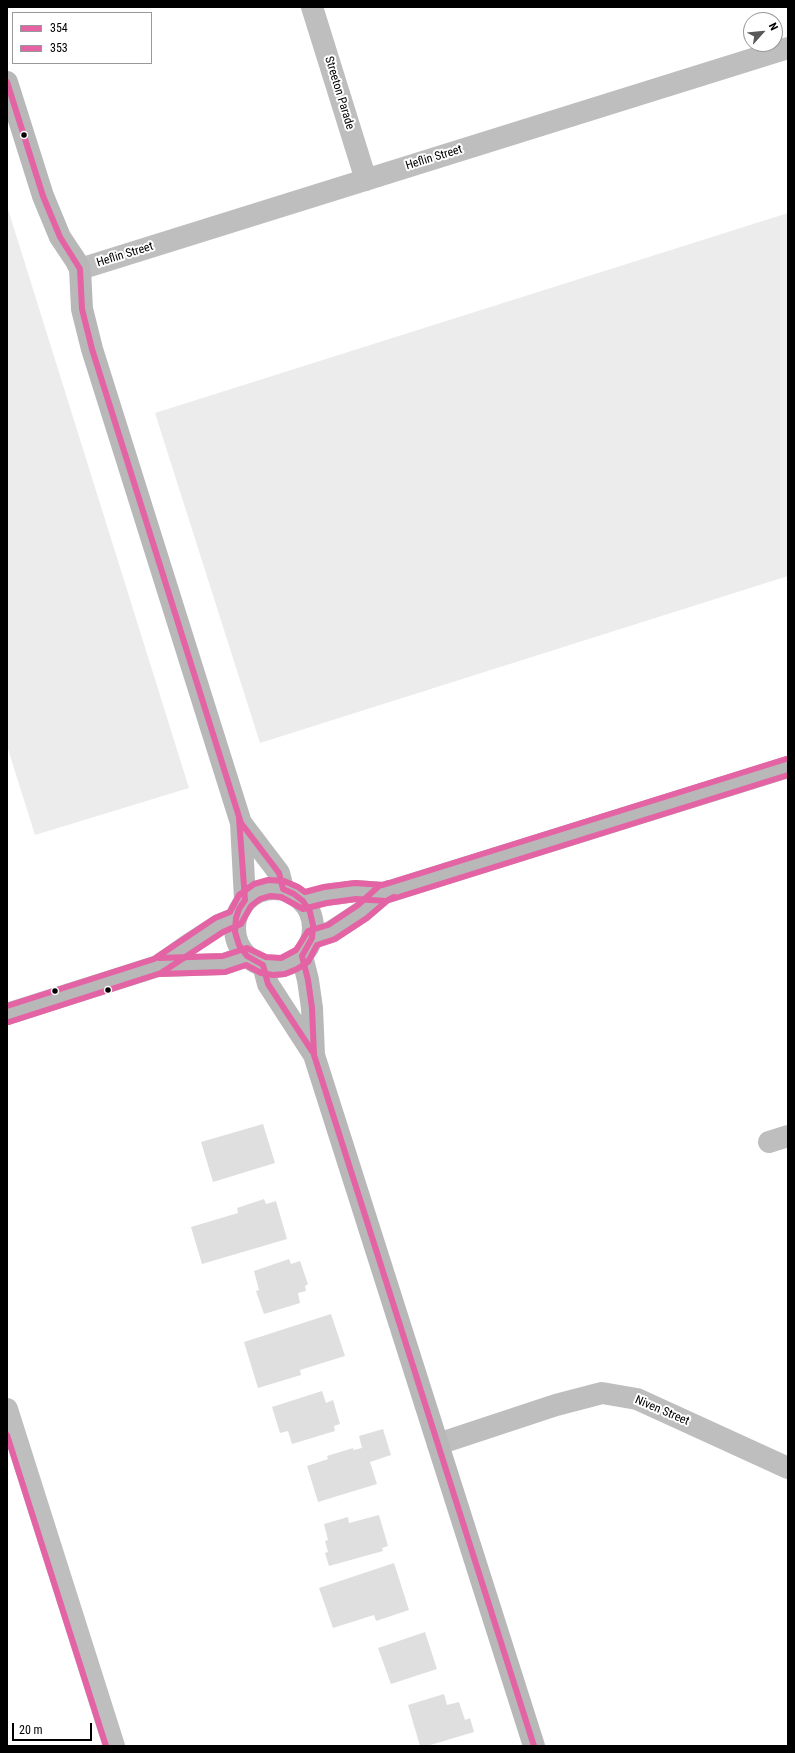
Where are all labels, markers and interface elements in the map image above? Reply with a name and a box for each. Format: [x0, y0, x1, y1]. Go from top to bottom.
legend [12, 12, 152, 64]
north arrow [743, 12, 783, 52]
text: 354 [50, 21, 68, 35]
text: N [766, 21, 781, 33]
text: 353 [50, 41, 68, 55]
street label: Streeton Parade [321, 55, 357, 131]
unlabelled marker [19, 130, 29, 140]
street label: Heflin Street [404, 143, 464, 173]
street label: Heflin Street [95, 240, 155, 270]
unlabelled marker [103, 985, 113, 995]
unlabelled marker [50, 986, 60, 996]
street label: Niven Street [633, 1393, 691, 1429]
scale bar [14, 1715, 94, 1741]
text: 20 m [19, 1723, 43, 1737]

